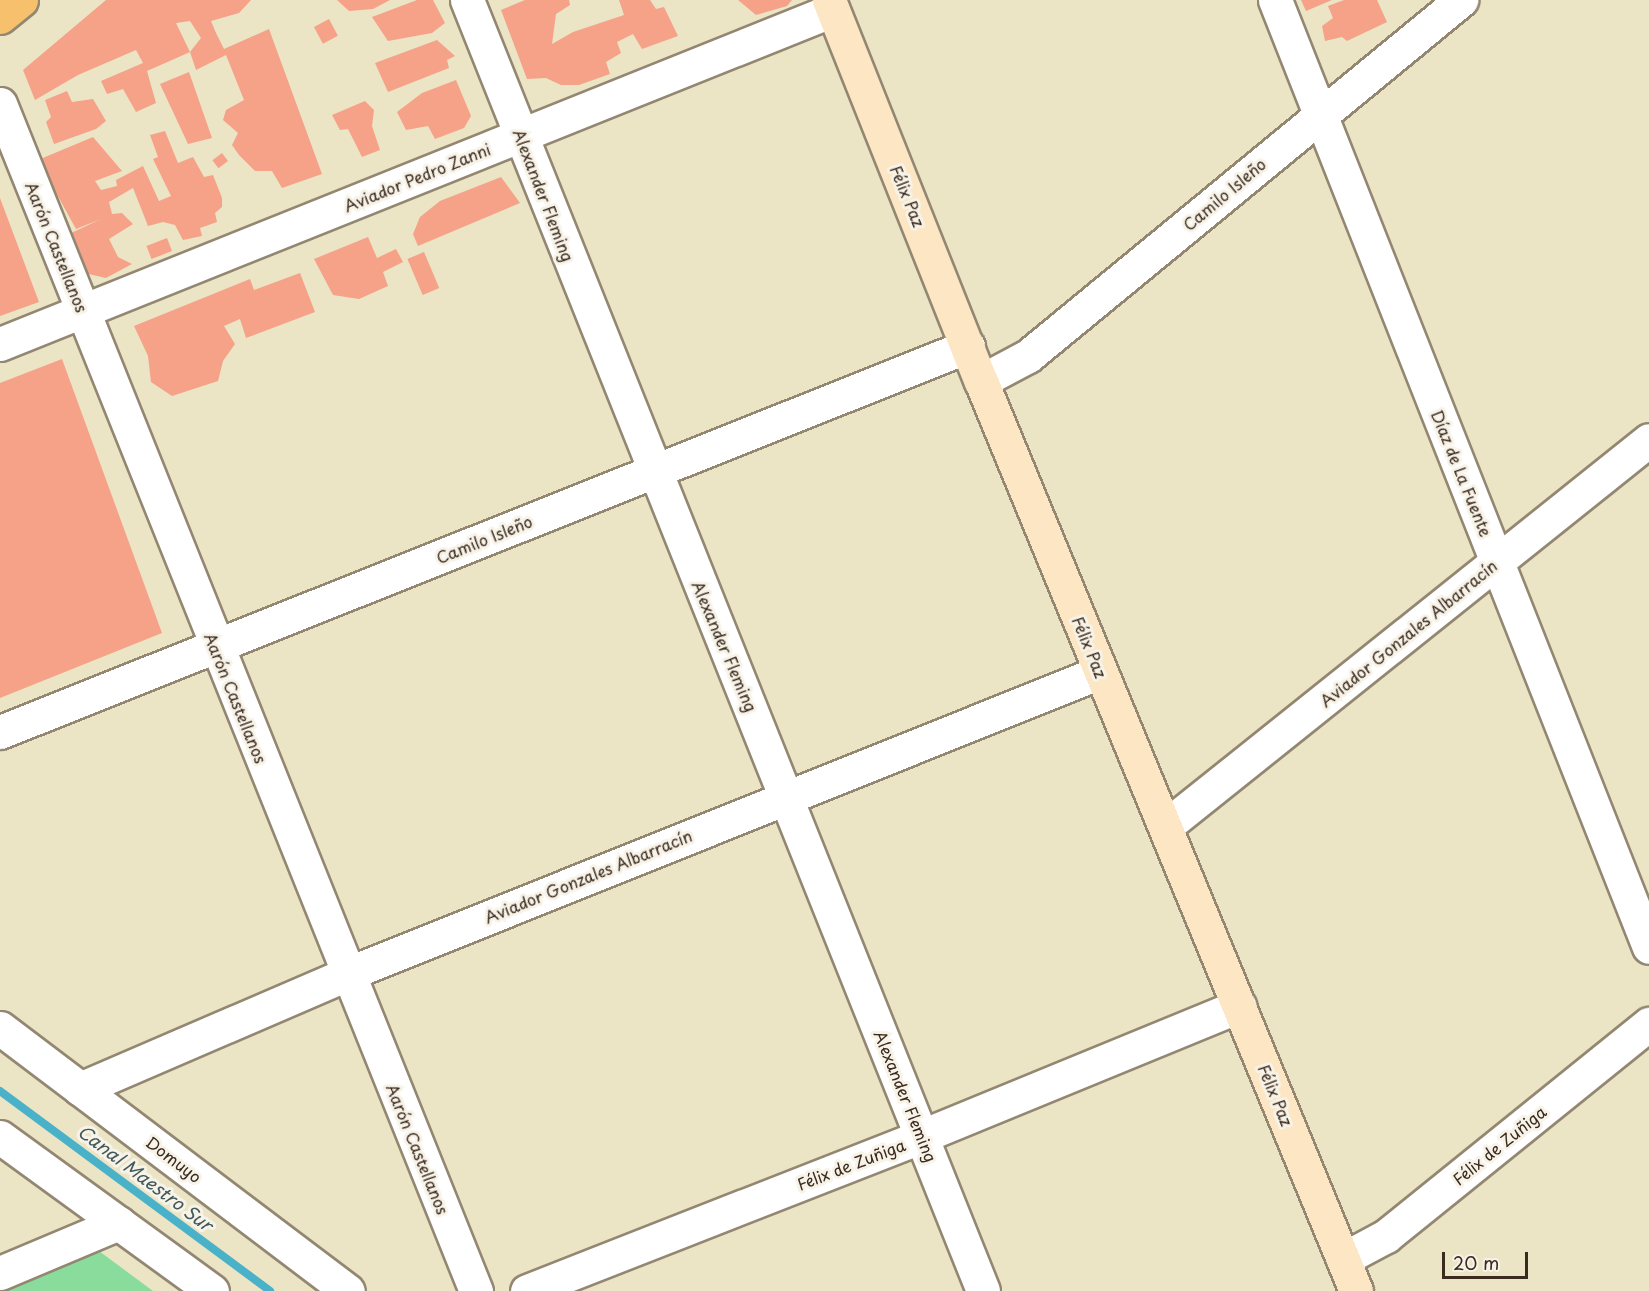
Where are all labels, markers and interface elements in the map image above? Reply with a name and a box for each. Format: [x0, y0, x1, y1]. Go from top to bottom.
street label: Alexander Fleming [510, 126, 578, 264]
street label: Aviador Pedro Zanni [340, 138, 494, 216]
street label: Camilo Isleño [1179, 154, 1269, 234]
street label: Félix Paz [887, 162, 929, 230]
street label: Aarón Castellanos [22, 179, 92, 315]
street label: Díaz de La Fuente [1427, 405, 1497, 541]
street label: Camilo Isleño [433, 511, 535, 567]
street label: Aviador Gonzales Albarracín [1315, 555, 1501, 711]
street label: Alexander Fleming [689, 577, 761, 715]
street label: Félix Paz [1069, 613, 1111, 681]
street label: Aarón Castellanos [201, 630, 271, 766]
street label: Aviador Gonzales Albarracín [480, 825, 696, 927]
street label: Alexander Fleming [871, 1027, 941, 1165]
street label: Félix Paz [1255, 1061, 1297, 1129]
street label: Aarón Castellanos [383, 1081, 453, 1217]
street label: Félix de Zuñiga [1448, 1101, 1550, 1189]
water label: Canal Maestro Sur [73, 1120, 217, 1236]
street label: Domuyo [142, 1132, 206, 1186]
street label: Félix de Zuñiga [794, 1134, 908, 1194]
scale bar [1445, 1240, 1530, 1278]
text: 20 m [1453, 1249, 1499, 1276]

